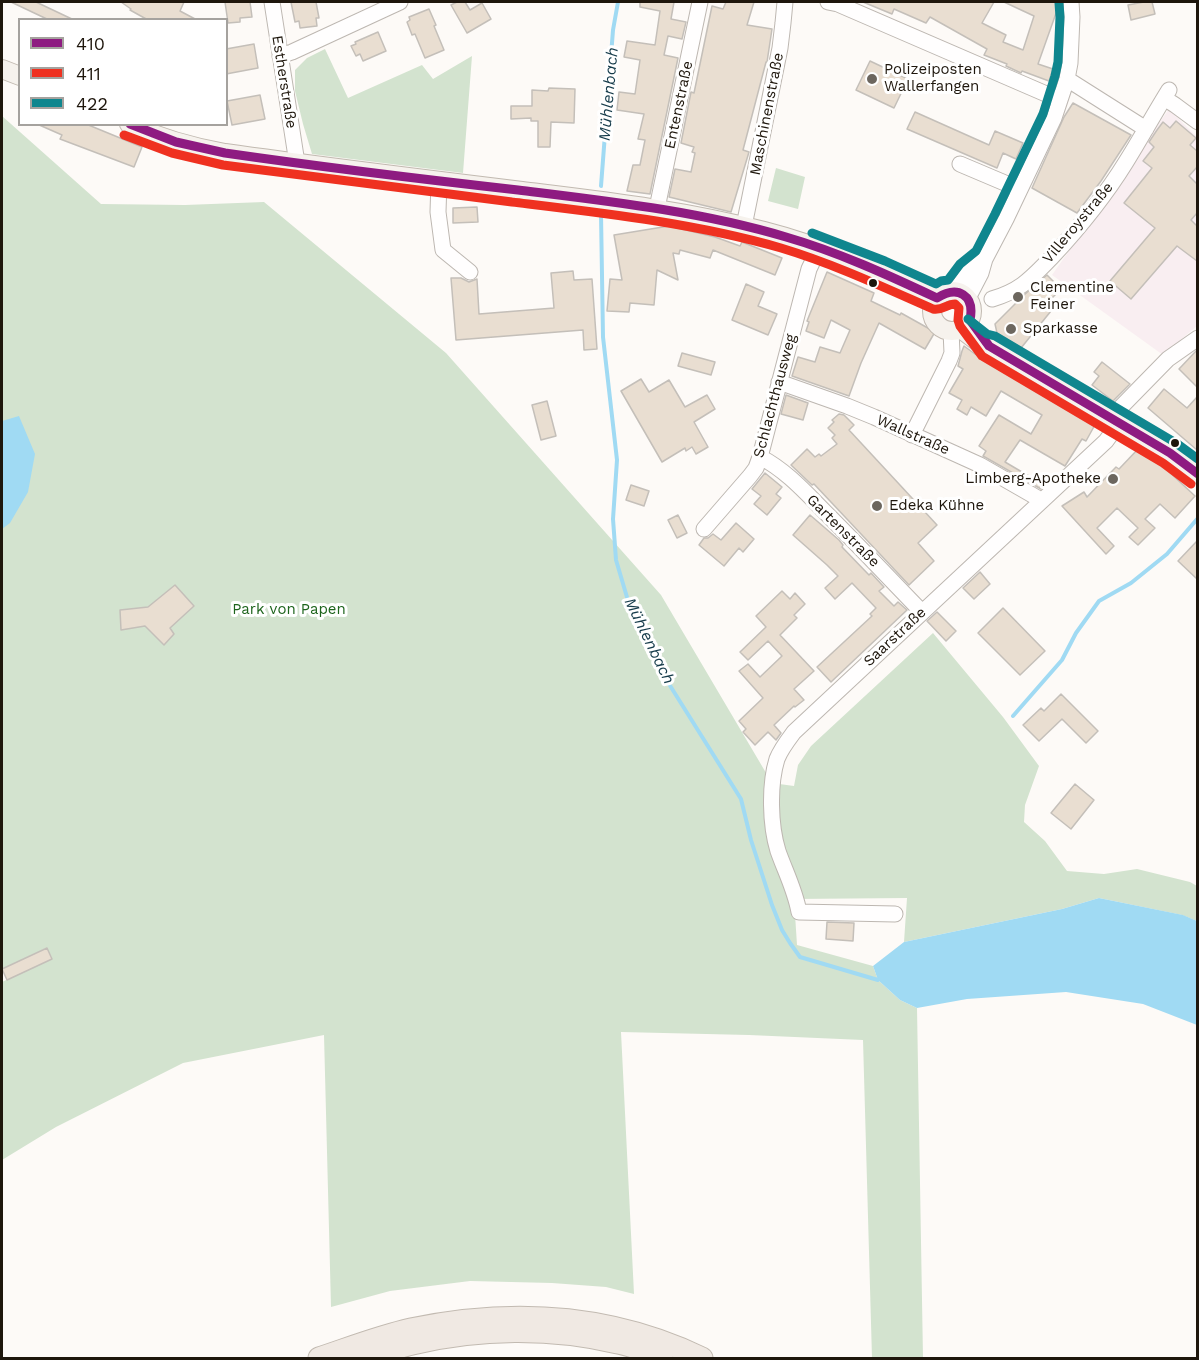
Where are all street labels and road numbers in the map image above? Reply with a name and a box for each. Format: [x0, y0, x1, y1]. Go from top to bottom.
street label: Estherstraße [268, 34, 300, 130]
street label: Maschinenstraße [746, 51, 788, 177]
street label: Entenstraße [661, 59, 697, 151]
street label: Villeroystraße [1039, 179, 1117, 267]
street label: Schlachthausweg [750, 332, 800, 460]
street label: Wallstraße [874, 411, 952, 459]
street label: Gartenstraße [803, 491, 883, 571]
street label: Saarstraße [860, 604, 930, 670]

